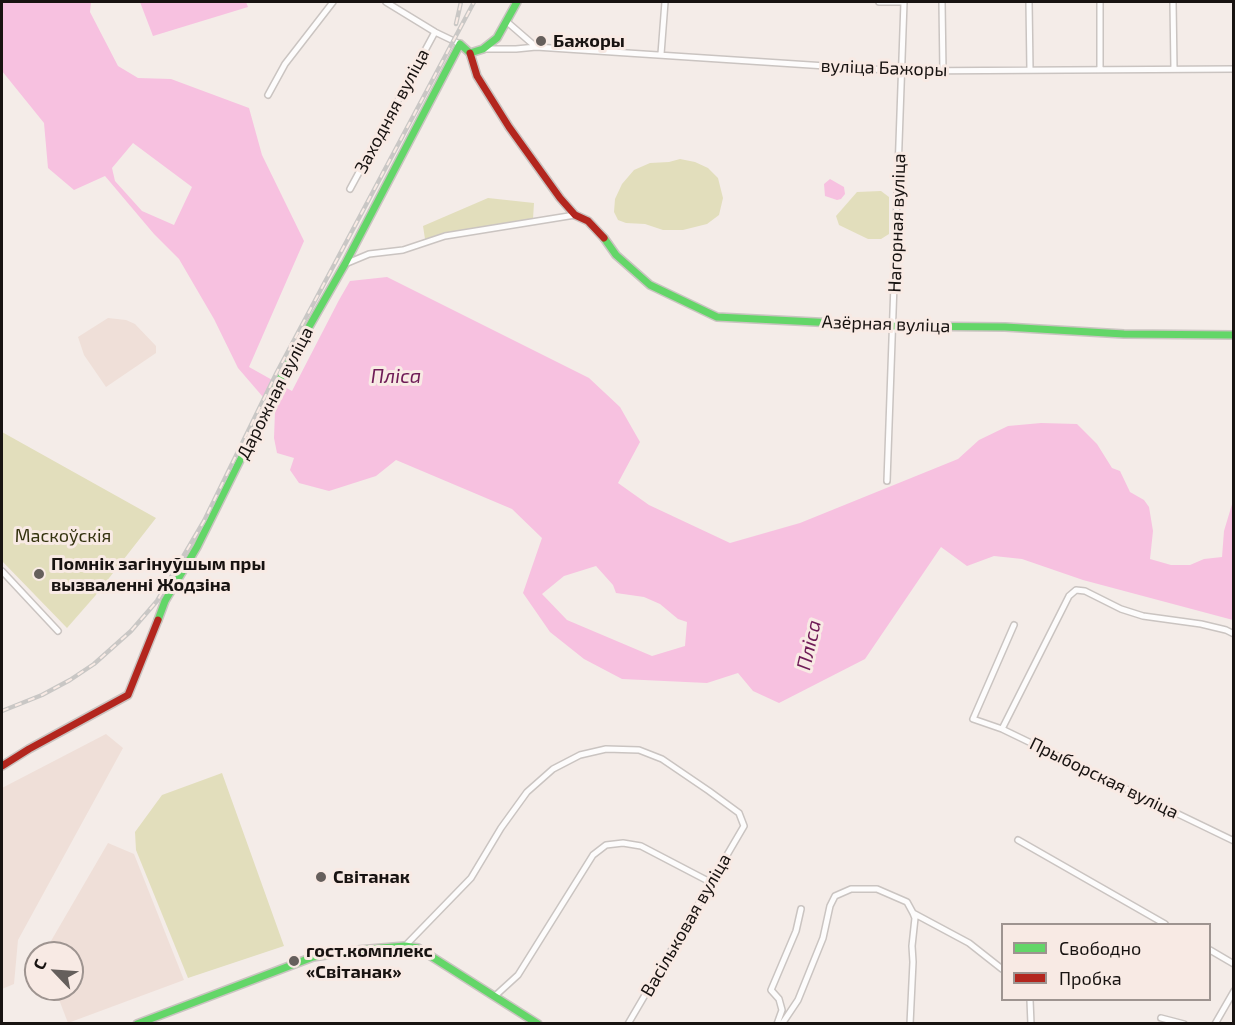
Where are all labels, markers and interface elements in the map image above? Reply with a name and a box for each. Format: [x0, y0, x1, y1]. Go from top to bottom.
place label: Бажоры [553, 30, 625, 52]
marker: Бажоры [534, 34, 548, 48]
street label: Заходняя вуліца [350, 45, 434, 177]
street label: вуліца Бажоры [820, 55, 948, 81]
street label: Нагорная вуліца [884, 153, 910, 293]
street label: Азёрная вуліца [821, 311, 951, 337]
street label: Дарожная вуліца [232, 323, 318, 463]
water label: Пліса [371, 364, 421, 388]
park label: Маскоўскія [15, 525, 111, 547]
place label: Помнік загінуўшым пры вызваленні Жодзіна [51, 553, 265, 596]
marker: Помнік загінуўшым пры вызваленні Жодзіна [32, 567, 46, 581]
water label: Пліса [792, 618, 826, 672]
street label: Прыборская вуліца [1026, 733, 1182, 823]
street label: Васільковая вуліца [636, 850, 736, 1000]
place label: Світанак [333, 866, 410, 888]
marker: Світанак [314, 870, 328, 884]
legend [1001, 923, 1211, 1001]
text: Свободно [1059, 937, 1141, 959]
place label: гост.комплекс «Світанак» [306, 940, 433, 982]
north arrow [24, 941, 84, 1001]
marker: гост.комплекс «Світанак» [287, 954, 301, 968]
text: С [28, 956, 50, 972]
text: Пробка [1059, 967, 1122, 989]

